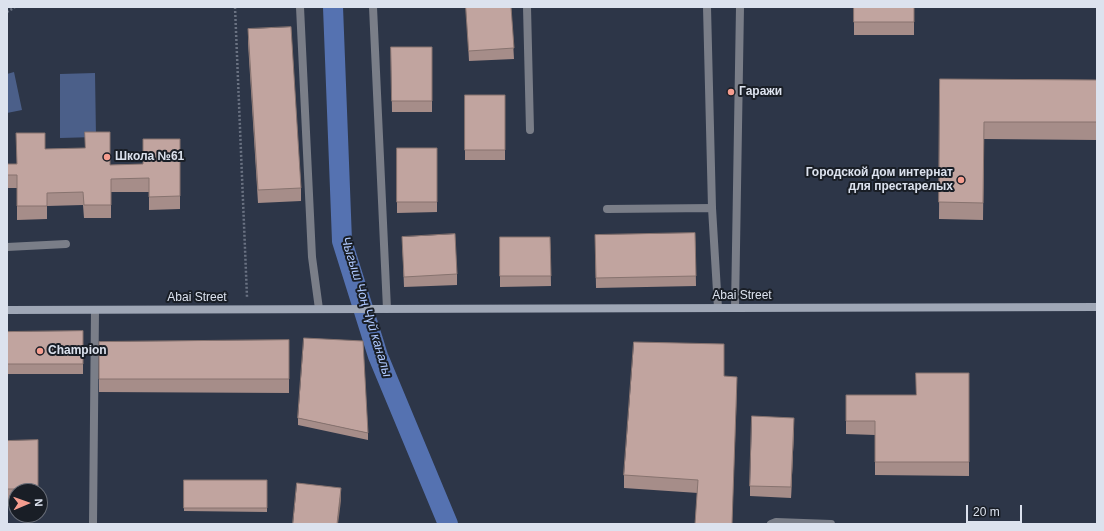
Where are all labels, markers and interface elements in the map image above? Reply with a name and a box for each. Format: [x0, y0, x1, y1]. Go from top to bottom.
place label: Гаражи [739, 85, 782, 99]
marker: Гаражи [726, 87, 736, 97]
place label: Школа №61 [115, 150, 184, 164]
marker: Школа №61 [102, 152, 112, 162]
place label: Городской дом интернат для престарелых [806, 166, 953, 194]
marker: Городской дом интернат для престарелых [956, 175, 966, 185]
water label: Чыгыш Чоң Чүй каналы [337, 235, 395, 379]
street label: Abai Street [712, 289, 772, 303]
street label: Abai Street [167, 291, 227, 305]
place label: Champion [48, 344, 107, 358]
marker: Champion [35, 346, 45, 356]
north arrow [8, 483, 48, 523]
scale bar [968, 497, 1024, 523]
text: N [33, 498, 45, 507]
text: 20 m [973, 505, 1000, 519]

